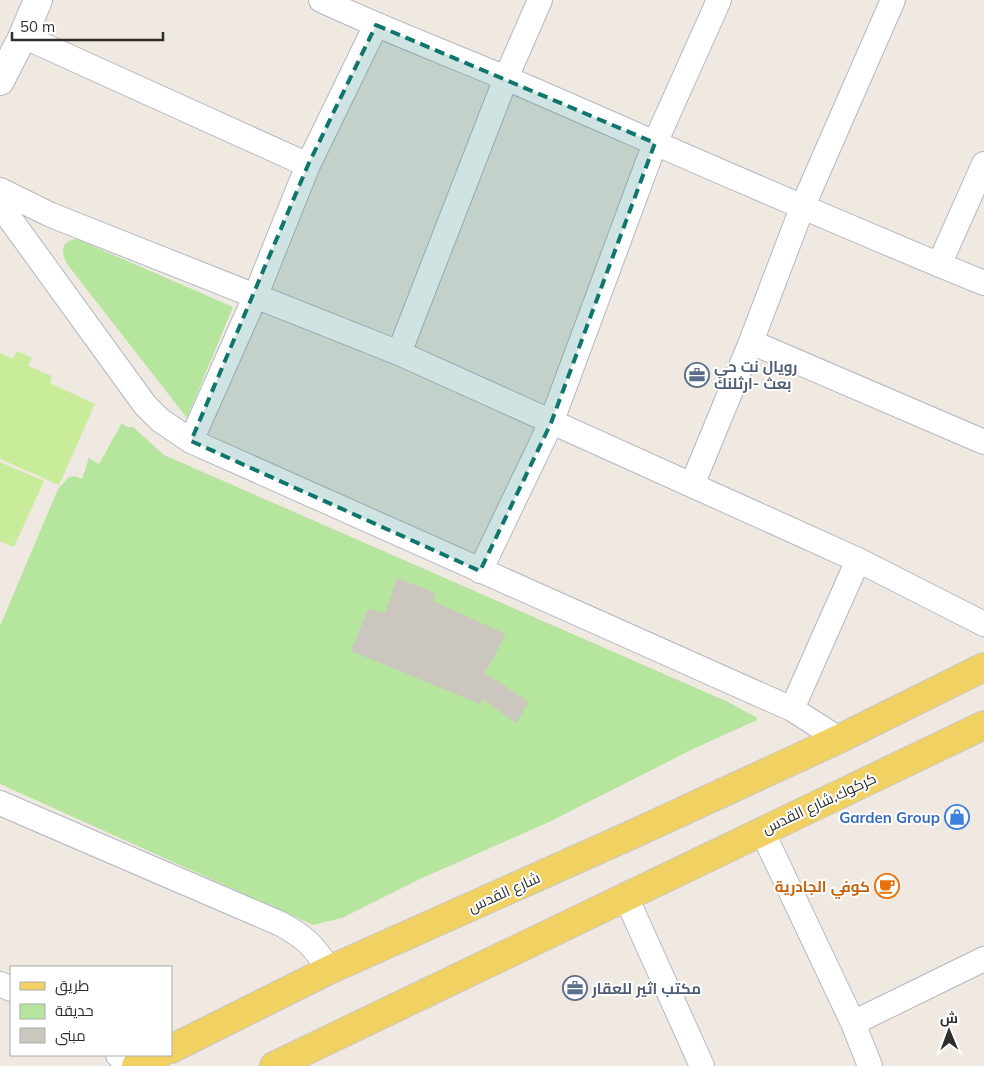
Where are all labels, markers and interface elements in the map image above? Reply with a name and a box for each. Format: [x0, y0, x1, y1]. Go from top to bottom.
scale bar [12, 10, 164, 42]
text: 50 m [20, 17, 55, 36]
place label: رويال نت حي بعث -ارثلنك [714, 357, 797, 393]
office icon: رويال نت حي بعث -ارثلنك [684, 362, 710, 388]
street label: كركوك,شارع القدس [759, 768, 880, 840]
shop icon: Garden Group [944, 804, 970, 830]
place label: Garden Group [839, 808, 940, 827]
street label: شارع القدس [465, 868, 544, 918]
cafe icon: كوفي الجادرية [874, 873, 900, 899]
place label: كوفي الجادرية [775, 877, 870, 899]
legend [10, 966, 172, 1056]
office icon: مكتب اثير للعقار [562, 975, 588, 1001]
text: طريق [55, 976, 89, 996]
place label: مكتب اثير للعقار [591, 979, 701, 998]
text: حديقة [55, 1001, 94, 1020]
north arrow [924, 1006, 974, 1056]
text: ش [940, 1009, 958, 1027]
text: مبنى [55, 1026, 86, 1046]

